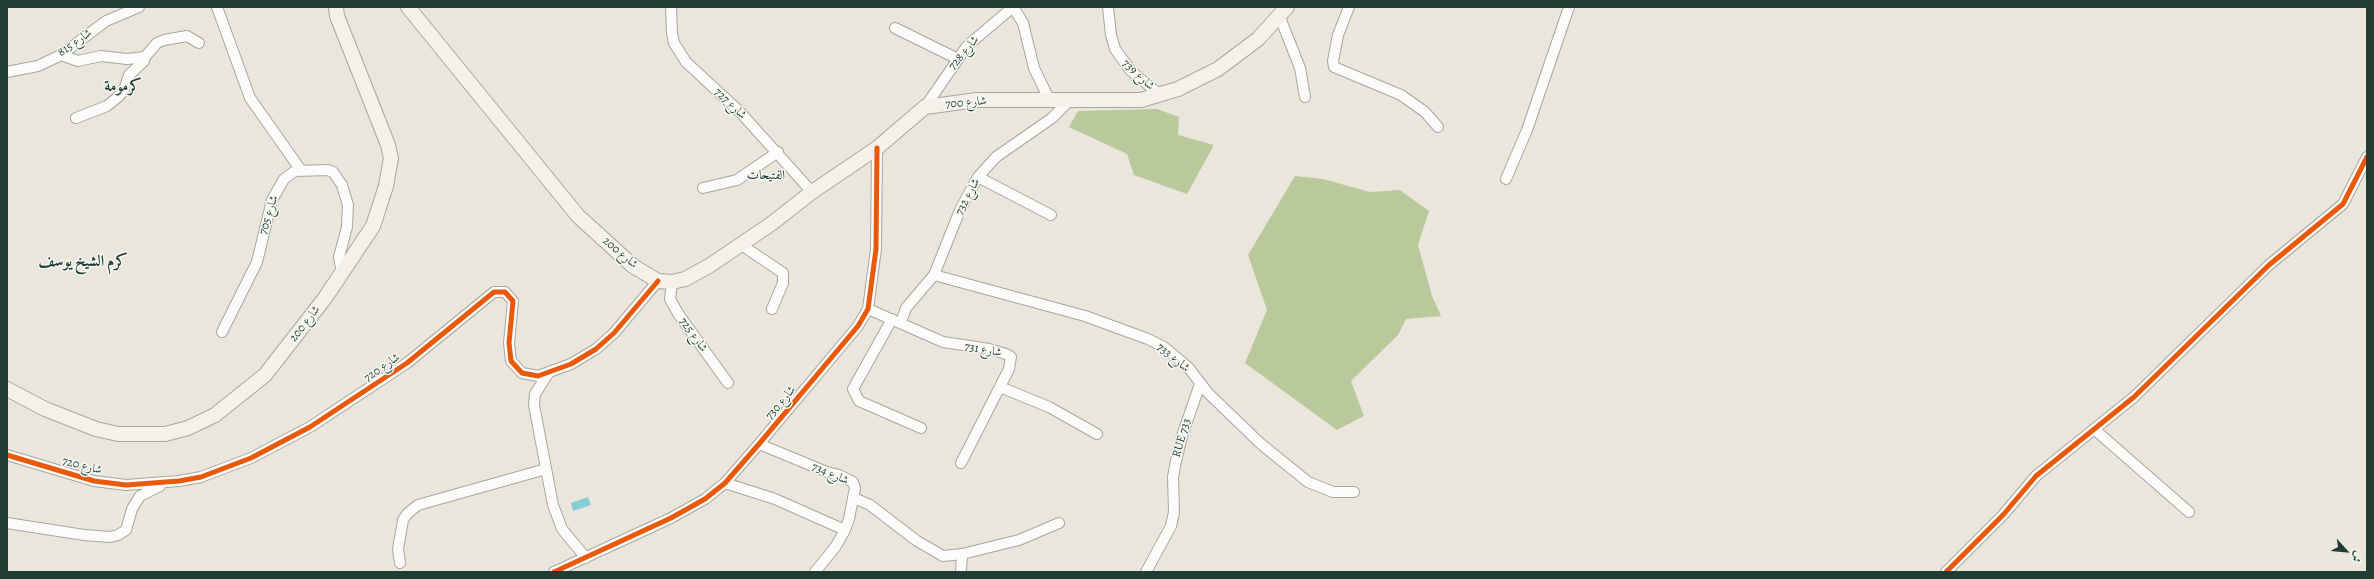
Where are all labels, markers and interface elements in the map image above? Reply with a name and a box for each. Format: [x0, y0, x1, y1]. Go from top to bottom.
street label: شارع 815 [55, 26, 95, 60]
street label: شارع 728 [946, 33, 982, 73]
street label: شارع 739 [1119, 57, 1157, 93]
district label: كرمومة [104, 77, 142, 97]
street label: شارع 727 [711, 85, 749, 123]
street label: شارع 700 [945, 94, 987, 112]
district label: الفتيحات [747, 168, 785, 184]
street label: شارع 732 [953, 176, 983, 218]
street label: شارع 705 [256, 194, 282, 236]
street label: شارع 200 [599, 234, 641, 272]
district label: كرم الشيخ يوسف [38, 252, 128, 272]
street label: شارع 200 [286, 303, 324, 345]
street label: شارع 725 [676, 315, 710, 355]
street label: شارع 731 [963, 340, 1003, 360]
street label: شارع 733 [1154, 340, 1192, 376]
street label: شارع 720 [361, 351, 403, 385]
street label: شارع 730 [763, 383, 799, 423]
street label: RUE 733 [1170, 417, 1194, 459]
street label: شارع 720 [61, 454, 103, 478]
street label: شارع 734 [809, 460, 851, 488]
north arrow [2326, 531, 2366, 571]
text: ش [2348, 548, 2366, 565]

